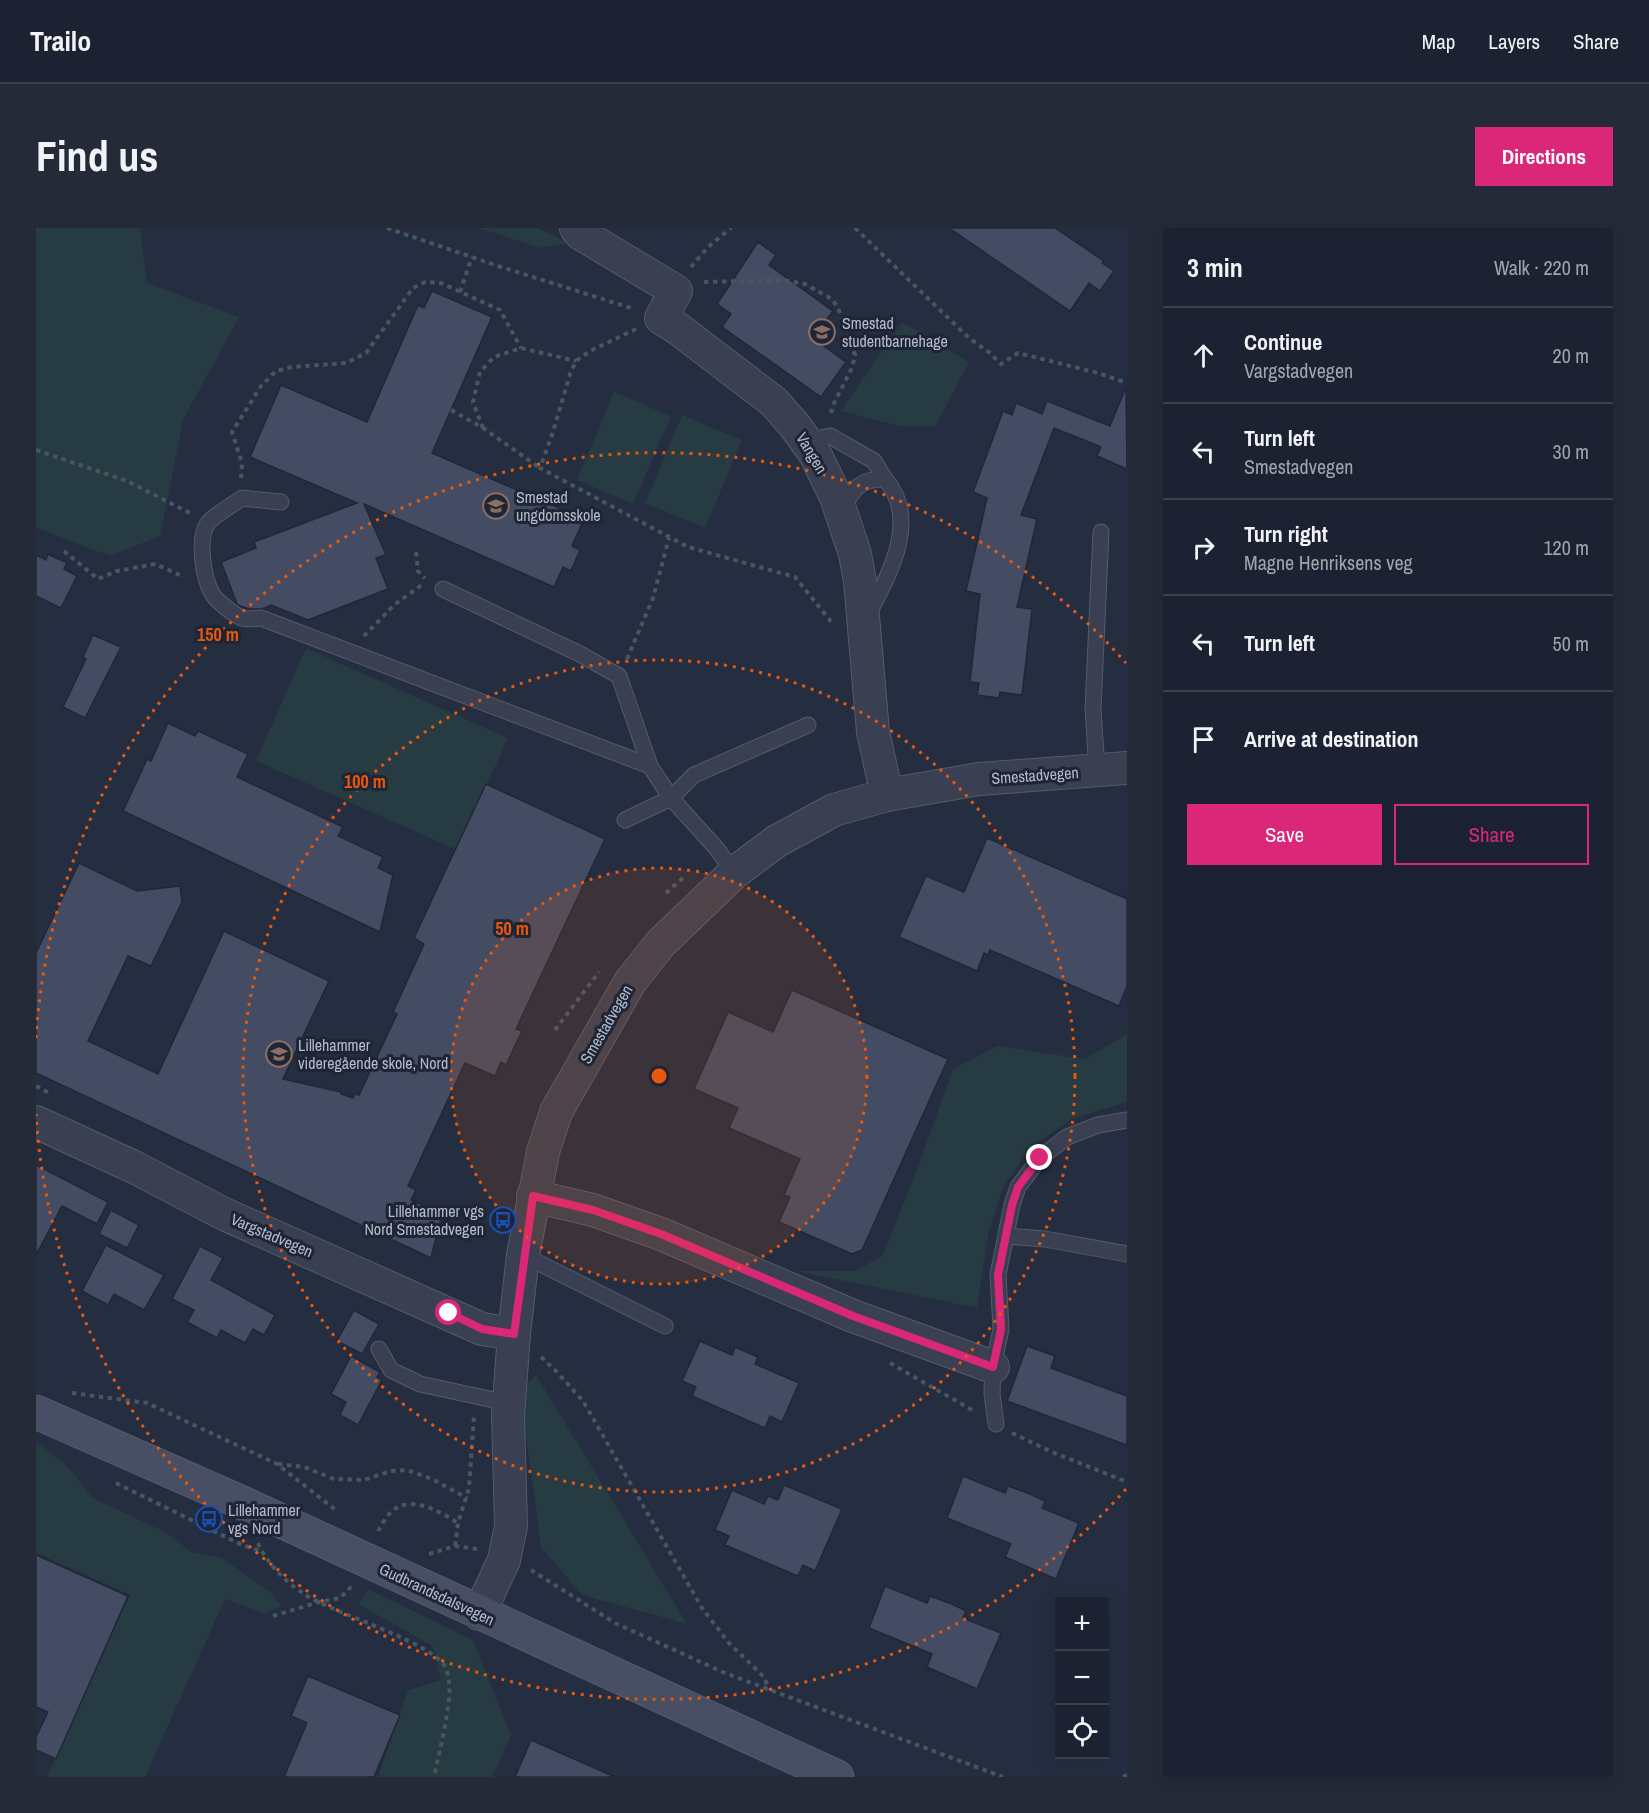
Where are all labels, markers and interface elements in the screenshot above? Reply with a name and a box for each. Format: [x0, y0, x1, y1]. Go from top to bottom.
text: Trailo [30, 22, 91, 60]
text: Map [1422, 27, 1455, 56]
text: Layers [1488, 27, 1540, 56]
text: Share [1573, 27, 1619, 56]
button: Directions [1475, 127, 1613, 186]
text: Find us [36, 128, 158, 184]
text: 3 min [1187, 250, 1243, 285]
text: Walk · 220 m [1494, 254, 1589, 281]
place label: Smestad studentbarnehage [842, 312, 948, 352]
school or university icon: Smestad studentbarnehage [807, 317, 837, 347]
text: Continue [1244, 327, 1322, 357]
icon: ahead [1187, 339, 1220, 372]
text: 20 m [1553, 342, 1589, 369]
text: Vargstadvegen [1244, 357, 1353, 384]
text: Turn left [1244, 423, 1315, 453]
street label: Vangen [791, 428, 833, 478]
icon: left [1187, 435, 1220, 468]
text: 30 m [1553, 438, 1589, 465]
text: Smestadvegen [1244, 453, 1353, 480]
place label: Smestad ungdomsskole [516, 486, 601, 526]
school or university icon: Smestad ungdomsskole [481, 491, 511, 521]
text: Turn right [1244, 519, 1328, 549]
icon: right [1187, 531, 1220, 564]
text: 120 m [1543, 534, 1589, 561]
text: Magne Henriksens veg [1244, 549, 1413, 576]
text: 150 m [197, 622, 239, 647]
icon: left [1187, 627, 1220, 660]
text: Turn left [1244, 628, 1315, 658]
text: 50 m [1553, 630, 1589, 657]
icon: arrive [1187, 723, 1220, 756]
text: Arrive at destination [1244, 724, 1418, 754]
street label: Smestadvegen [991, 761, 1079, 789]
text: 100 m [344, 769, 386, 794]
button: Save [1187, 804, 1382, 865]
button: Share [1394, 804, 1589, 865]
text: 50 m [495, 916, 529, 941]
street label: Smestadvegen [575, 981, 637, 1067]
place label: Lillehammer videregående skole, Nord [298, 1034, 448, 1074]
school or university icon: Lillehammer videregående skole, Nord [264, 1039, 294, 1069]
centre of rings [649, 1066, 669, 1086]
route end [1026, 1144, 1052, 1170]
place label: Lillehammer vgs Nord Smestadvegen [364, 1200, 484, 1240]
bus stop icon: Lillehammer vgs Nord Smestadvegen [488, 1205, 518, 1235]
street label: Vargstadvegen [228, 1208, 316, 1262]
route start [435, 1299, 461, 1325]
place label: Lillehammer vgs Nord [228, 1499, 301, 1539]
bus stop icon: Lillehammer vgs Nord [194, 1504, 224, 1534]
street label: Gudbrandsdalsvegen [376, 1558, 498, 1630]
map controls [1055, 1597, 1109, 1759]
button: + [1055, 1597, 1109, 1651]
button: − [1055, 1651, 1109, 1705]
button: locate [1055, 1705, 1109, 1759]

